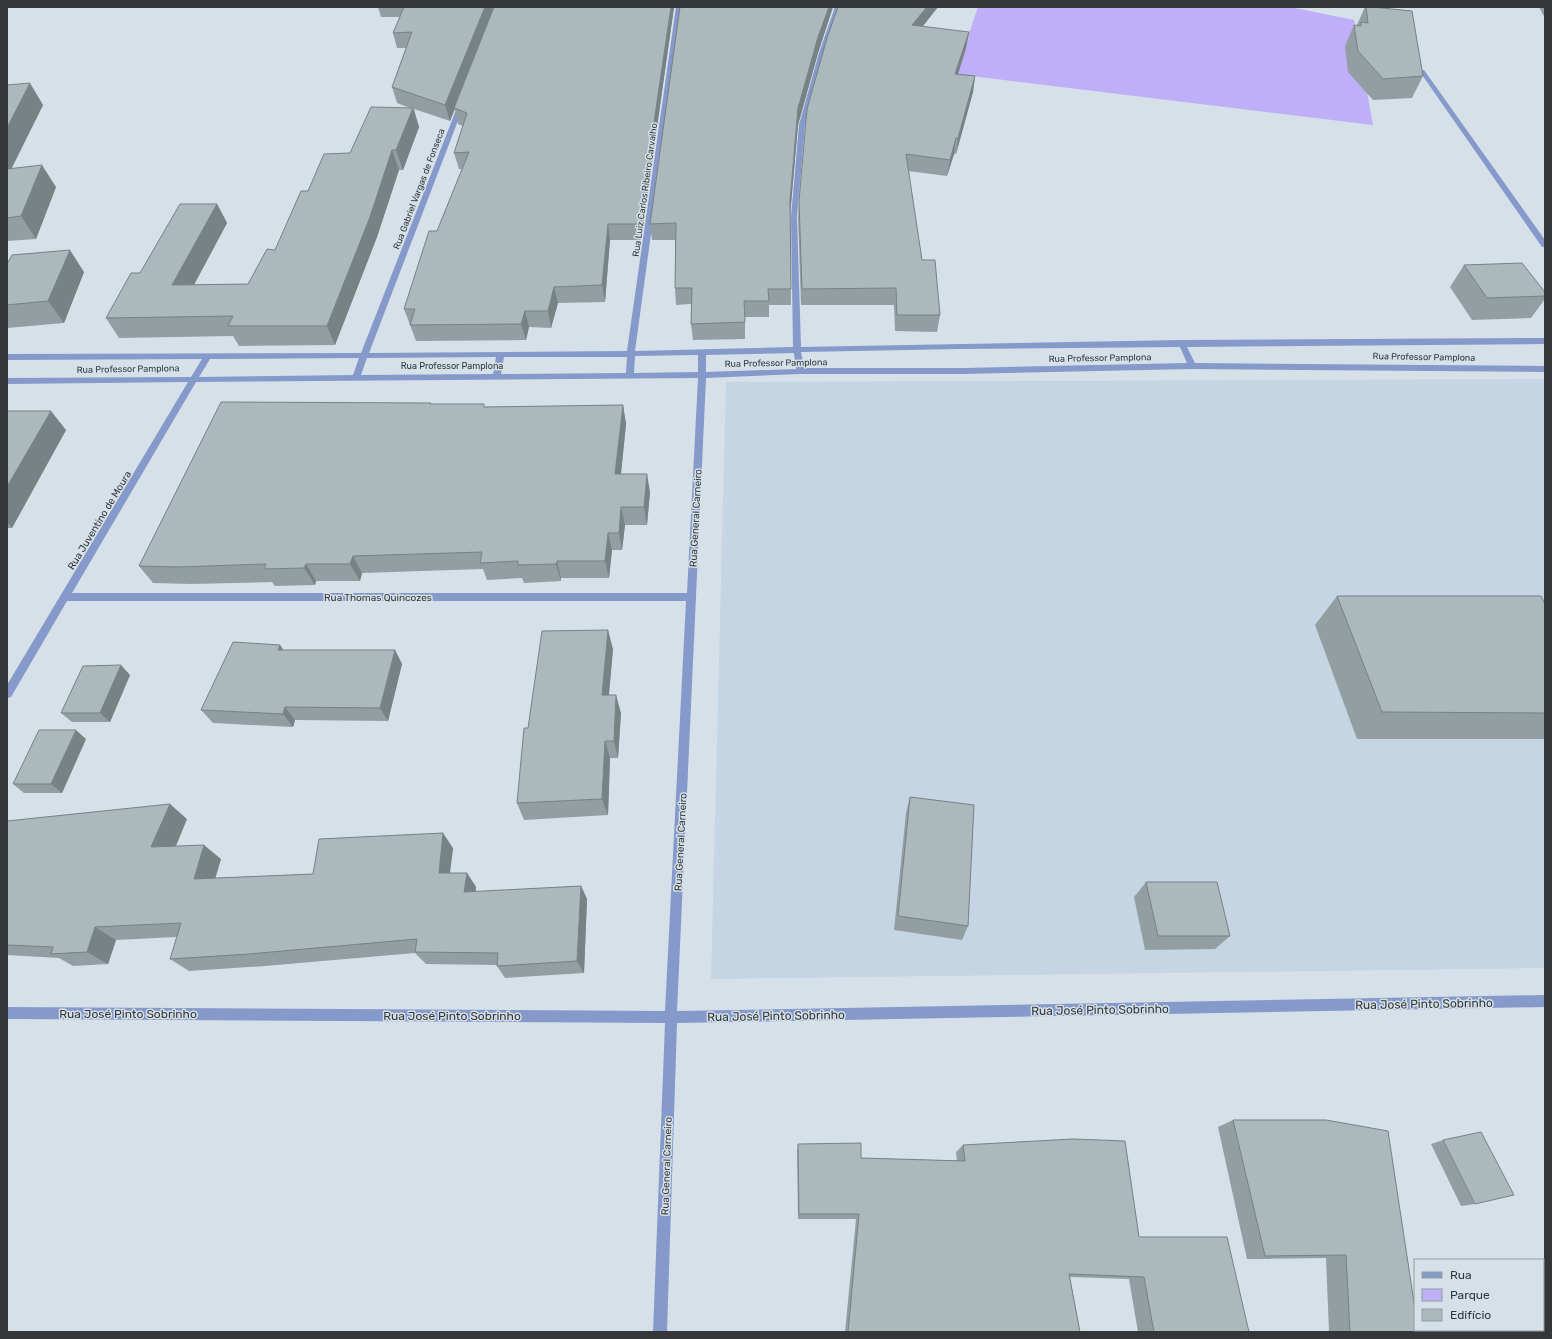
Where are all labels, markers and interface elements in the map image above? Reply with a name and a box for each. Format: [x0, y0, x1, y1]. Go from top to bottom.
street label: Rua Luiz Carlos Ribeiro Carvalho [631, 123, 659, 257]
street label: Rua Gabriel Vargas de Fonseca [391, 127, 447, 251]
street label: Rua Professor Pamplona [1373, 351, 1475, 363]
street label: Rua Professor Pamplona [1049, 352, 1151, 364]
street label: Rua Professor Pamplona [725, 357, 827, 369]
street label: Rua Professor Pamplona [401, 361, 503, 371]
street label: Rua Professor Pamplona [77, 363, 179, 375]
street label: Rua General Carneiro [687, 468, 705, 567]
street label: Rua Juventino de Moura [66, 469, 134, 572]
street label: Rua Thomas Quincozes [324, 592, 432, 604]
street label: Rua General Carneiro [672, 792, 690, 891]
street label: Rua José Pinto Sobrinho [1355, 996, 1493, 1012]
street label: Rua José Pinto Sobrinho [1031, 1002, 1169, 1018]
street label: Rua José Pinto Sobrinho [59, 1007, 197, 1021]
street label: Rua José Pinto Sobrinho [707, 1008, 845, 1024]
street label: Rua José Pinto Sobrinho [383, 1009, 521, 1023]
street label: Rua General Carneiro [659, 1116, 675, 1215]
legend [1414, 1259, 1544, 1331]
text: Rua [1450, 1268, 1472, 1282]
text: Parque [1450, 1288, 1490, 1302]
text: Edifício [1450, 1308, 1491, 1322]

